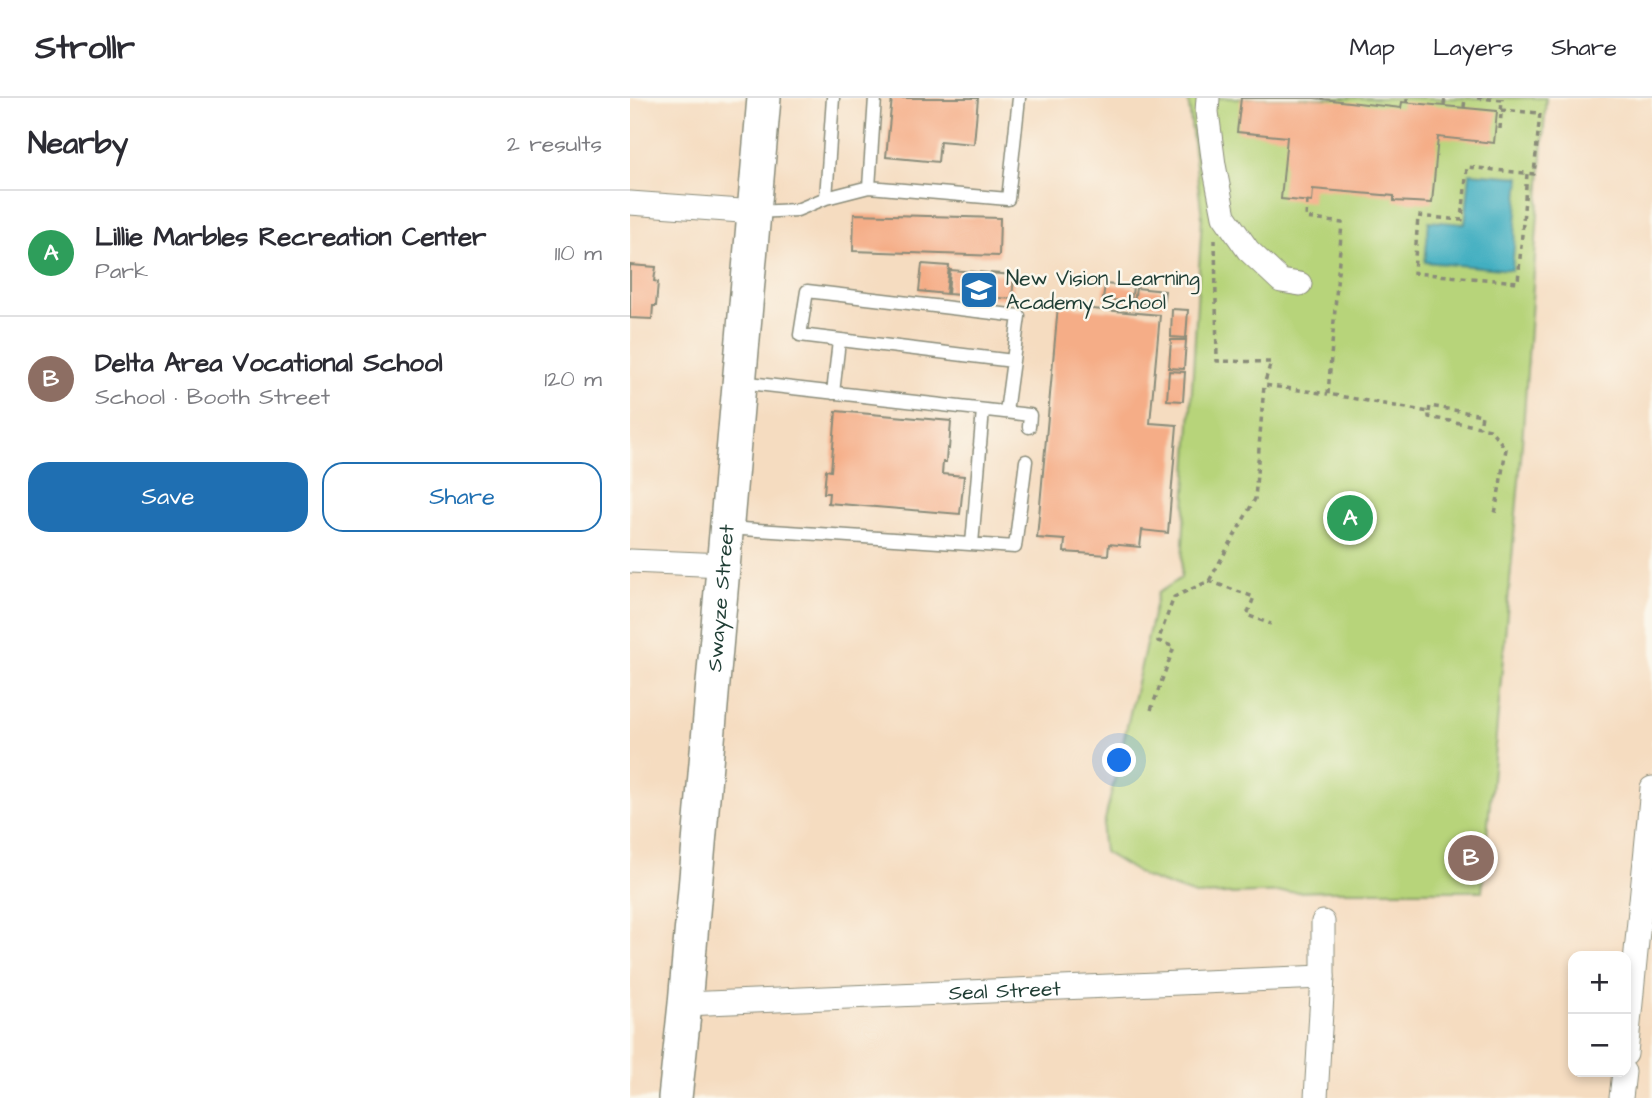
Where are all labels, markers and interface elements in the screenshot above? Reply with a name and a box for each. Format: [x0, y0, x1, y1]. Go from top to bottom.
text: Strollr [35, 25, 135, 71]
text: Map [1350, 31, 1395, 65]
text: Layers [1433, 31, 1513, 65]
text: Share [1551, 31, 1617, 65]
text: Nearby [28, 123, 128, 165]
text: 2 results [507, 128, 602, 160]
text: Lillie Marbles Recreation Center [95, 219, 486, 255]
text: A [44, 237, 58, 269]
text: 110 m [554, 237, 602, 269]
text: Park [95, 255, 148, 287]
place label: New Vision Learning Academy School [1006, 264, 1200, 319]
school or university icon: New Vision Learning Academy School [958, 269, 1000, 311]
text: Delta Area Vocational School [95, 345, 443, 381]
text: B [43, 363, 59, 395]
text: 120 m [544, 363, 602, 395]
text: School · Booth Street [95, 381, 330, 413]
button: Save [28, 462, 308, 532]
button: Share [322, 462, 602, 532]
pin: A [1327, 492, 1373, 544]
street label: Swayze Street [700, 523, 741, 673]
your location [1102, 743, 1136, 777]
pin: B [1448, 832, 1494, 884]
map controls [1568, 951, 1631, 1077]
button: + [1568, 951, 1631, 1014]
street label: Seal Street [948, 974, 1062, 1007]
button: − [1568, 1014, 1631, 1077]

